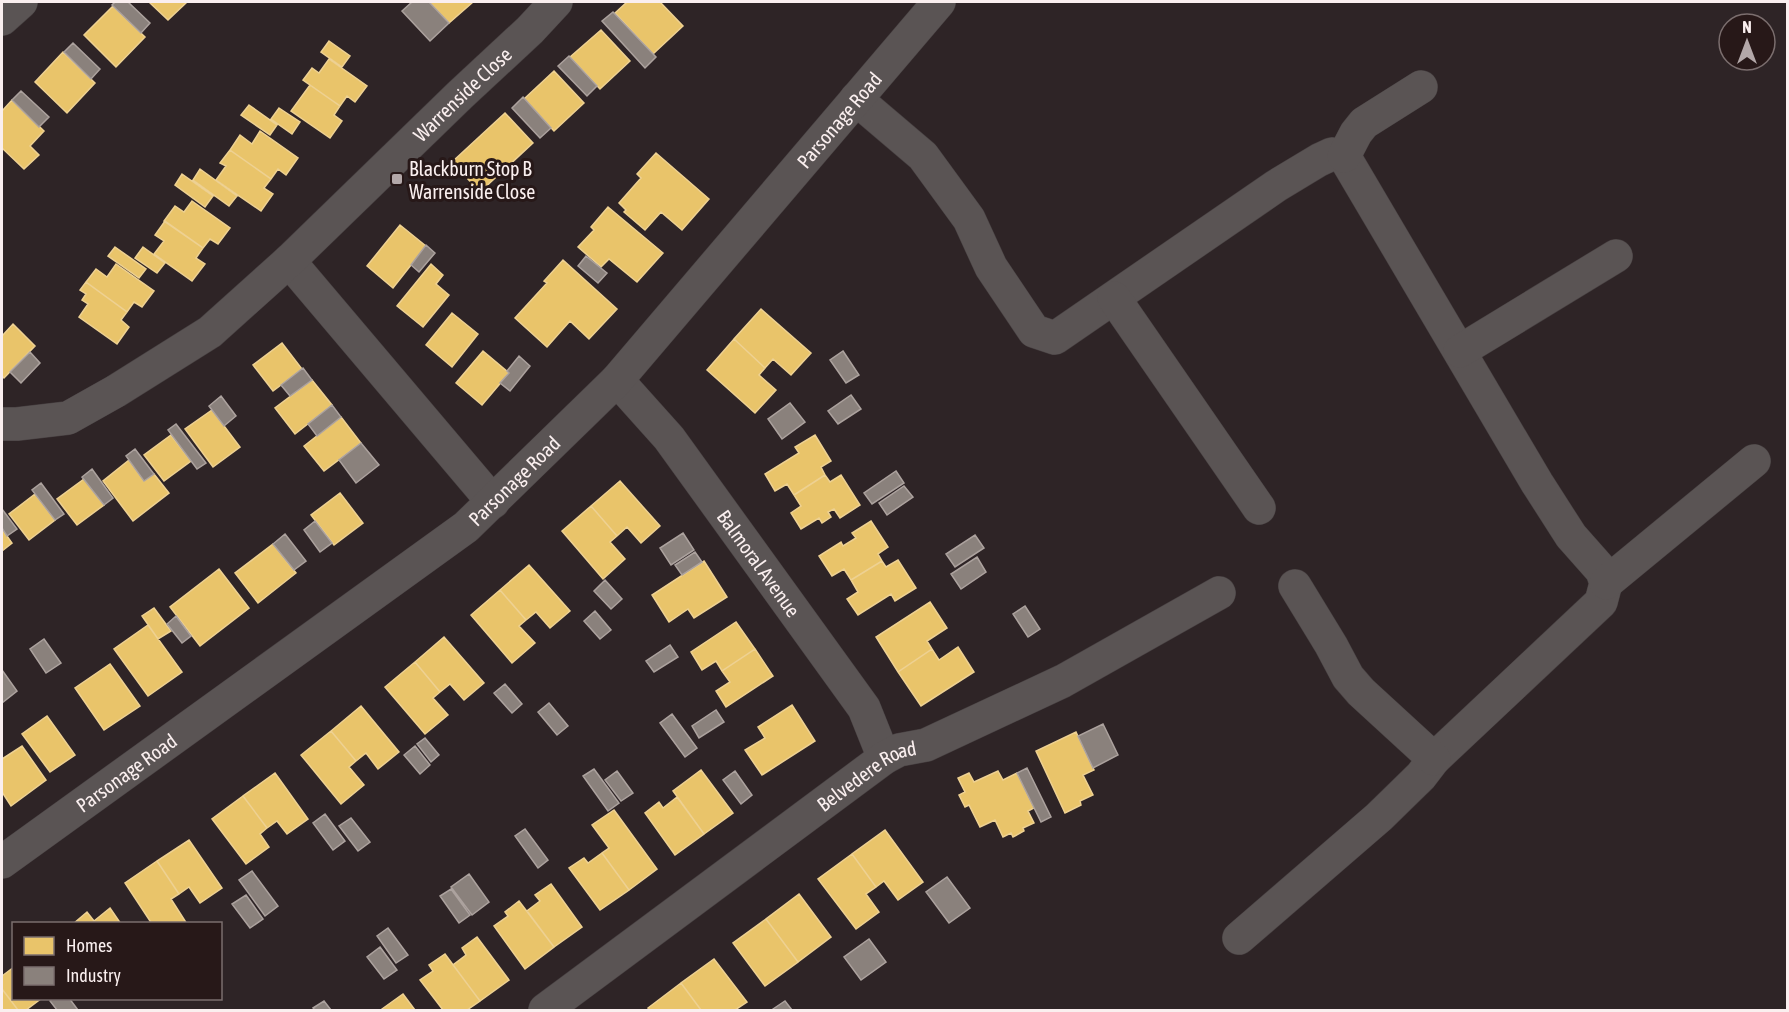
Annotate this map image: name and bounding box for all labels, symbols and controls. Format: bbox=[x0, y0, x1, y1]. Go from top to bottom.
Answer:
north arrow bbox=[1717, 12, 1777, 72]
text: N bbox=[1742, 18, 1752, 36]
street label: Warrenside Close bbox=[408, 42, 516, 146]
street label: Parsonage Road bbox=[792, 67, 886, 172]
place label: Blackburn Stop B Warrenside Close bbox=[409, 157, 535, 203]
marker: Blackburn Stop B Warrenside Close bbox=[390, 172, 404, 186]
street label: Parsonage Road bbox=[463, 431, 564, 530]
street label: Balmoral Avenue bbox=[713, 505, 805, 621]
street label: Parsonage Road bbox=[71, 728, 181, 816]
street label: Belvedere Road bbox=[812, 736, 918, 816]
legend bbox=[12, 922, 222, 1000]
text: Homes bbox=[66, 935, 112, 956]
text: Industry bbox=[66, 965, 121, 986]

